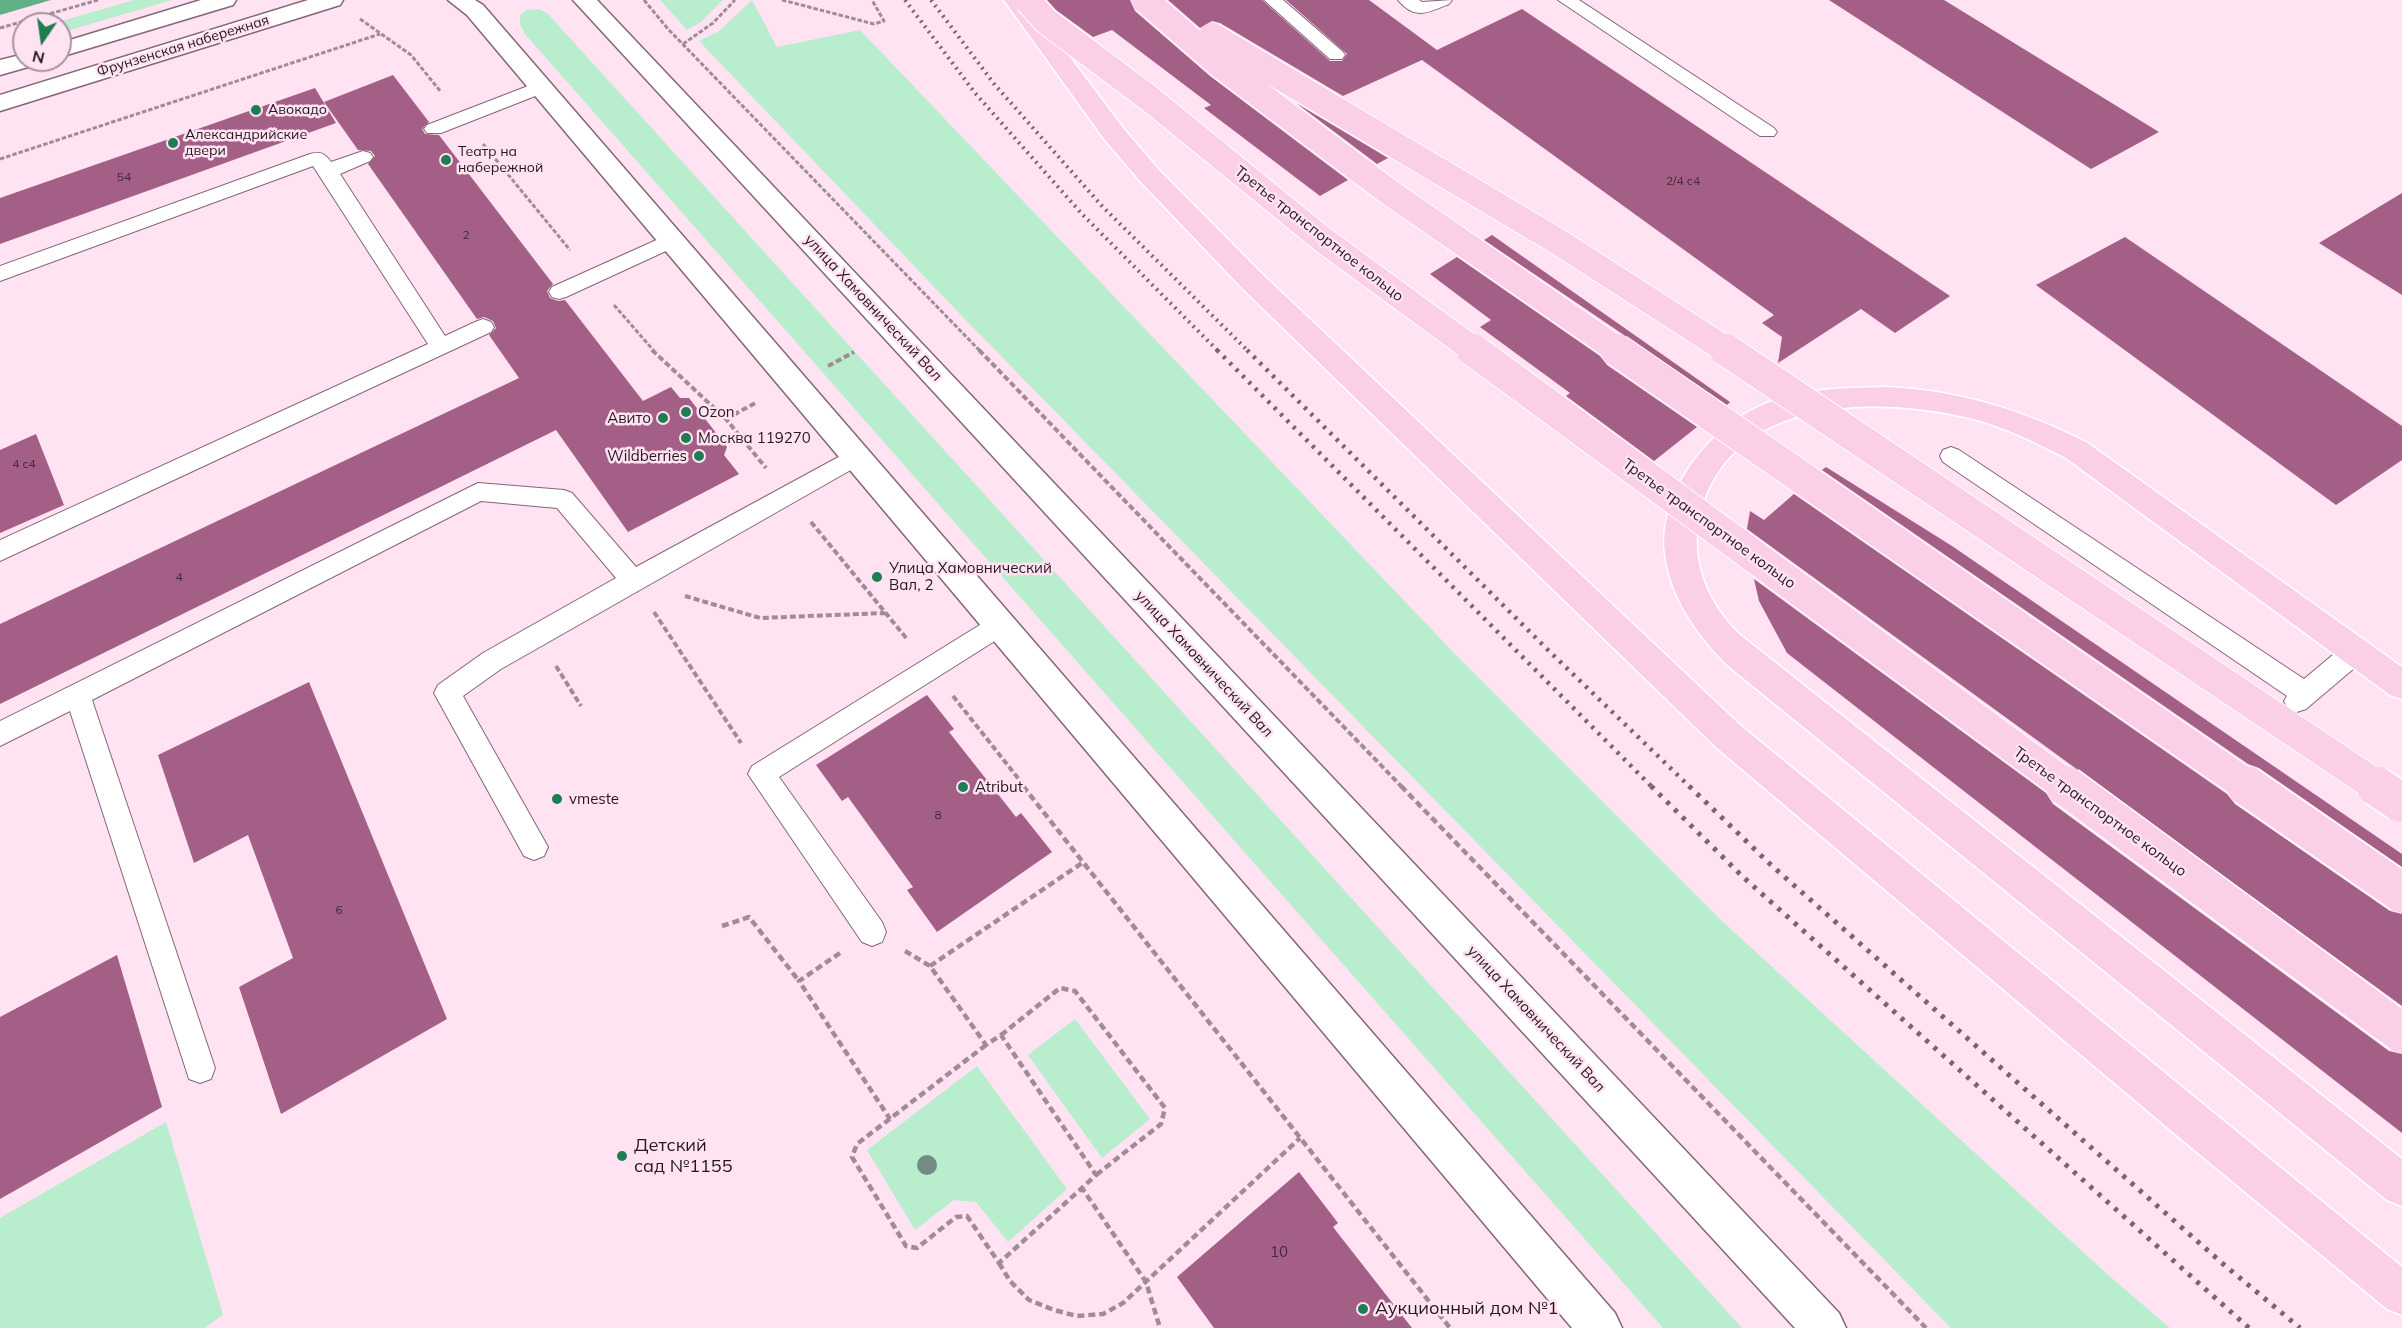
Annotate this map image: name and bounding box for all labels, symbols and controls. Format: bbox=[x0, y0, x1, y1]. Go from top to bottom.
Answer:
north arrow bbox=[12, 12, 72, 72]
street label: Фрунзенская набережная bbox=[95, 12, 271, 80]
text: N bbox=[30, 46, 47, 69]
place label: Авокадо bbox=[268, 102, 327, 118]
marker: Авокадо bbox=[249, 103, 263, 117]
place label: Александрийские двери bbox=[185, 127, 307, 160]
marker: Александрийские двери bbox=[166, 136, 180, 150]
place label: Театр на набережной bbox=[458, 144, 543, 176]
marker: Театр на набережной bbox=[439, 153, 453, 167]
street label: Третье транспортное кольцо bbox=[1231, 162, 1407, 306]
house number: 54 bbox=[117, 170, 131, 184]
house number: 2/4 с4 bbox=[1666, 174, 1700, 188]
house number: 2 bbox=[462, 228, 470, 242]
street label: улица Хамовнический Вал bbox=[800, 231, 946, 385]
place label: Ozon bbox=[698, 403, 735, 421]
marker: Ozon bbox=[679, 405, 693, 419]
place label: Авито bbox=[607, 409, 651, 427]
marker: Авито bbox=[656, 411, 670, 425]
place label: Москва 119270 bbox=[698, 429, 811, 447]
marker: Москва 119270 bbox=[679, 431, 693, 445]
place label: Wildberries bbox=[607, 447, 687, 465]
marker: Wildberries bbox=[692, 449, 706, 463]
street label: Третье транспортное кольцо bbox=[1619, 455, 1799, 593]
house number: 4 с4 bbox=[12, 457, 36, 471]
place label: Улица Хамовнический Вал, 2 bbox=[889, 559, 1052, 594]
house number: 4 bbox=[175, 570, 183, 584]
marker: Улица Хамовнический Вал, 2 bbox=[870, 570, 884, 584]
street label: улица Хамовнический Вал bbox=[1131, 587, 1277, 741]
street label: Третье транспортное кольцо bbox=[2010, 743, 2190, 881]
place label: Atribut bbox=[975, 778, 1023, 796]
marker: Atribut bbox=[956, 780, 970, 794]
place label: vmeste bbox=[569, 790, 619, 808]
marker: vmeste bbox=[550, 792, 564, 806]
house number: 8 bbox=[934, 808, 942, 822]
house number: 6 bbox=[335, 903, 343, 917]
street label: улица Хамовнический Вал bbox=[1463, 942, 1609, 1096]
place label: Детский сад №1155 bbox=[634, 1135, 732, 1178]
marker: Детский сад №1155 bbox=[615, 1149, 629, 1163]
house number: 10 bbox=[1270, 1243, 1288, 1261]
place label: Аукционный дом №1 bbox=[1375, 1298, 1558, 1320]
marker: Аукционный дом №1 bbox=[1356, 1302, 1370, 1316]

